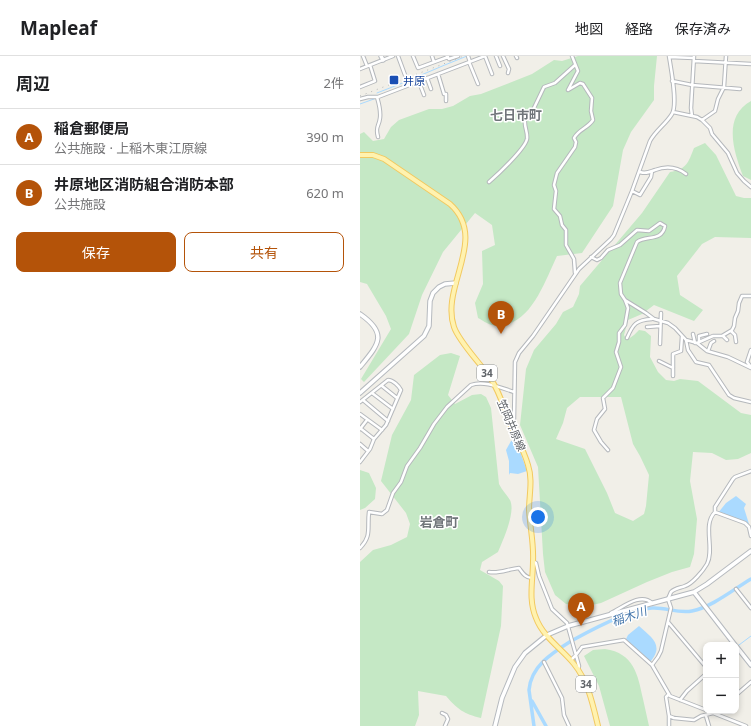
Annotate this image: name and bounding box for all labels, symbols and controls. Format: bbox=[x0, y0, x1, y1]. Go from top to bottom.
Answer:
text: Mapleaf bbox=[20, 15, 97, 41]
text: 地図 bbox=[575, 19, 603, 38]
text: 経路 bbox=[625, 19, 653, 38]
text: 保存済み bbox=[675, 19, 731, 38]
text: 周辺 bbox=[16, 72, 50, 95]
place label: 井原 bbox=[403, 73, 425, 88]
text: 2件 bbox=[324, 74, 344, 92]
marker: 井原 bbox=[388, 74, 400, 86]
district label: 七日市町 bbox=[490, 106, 542, 124]
text: 稲倉郵便局 bbox=[54, 118, 129, 138]
text: A bbox=[25, 128, 34, 146]
text: 390 m bbox=[306, 128, 344, 146]
text: 公共施設 · 上稲木東江原線 bbox=[54, 139, 207, 157]
text: 井原地区消防組合消防本部 bbox=[54, 174, 234, 194]
text: B bbox=[25, 184, 33, 202]
text: 620 m bbox=[306, 184, 344, 202]
text: 公共施設 bbox=[54, 195, 106, 213]
button: 保存 bbox=[16, 232, 176, 272]
button: 共有 bbox=[184, 232, 344, 272]
pin: B bbox=[488, 301, 514, 334]
road number: 34 bbox=[477, 365, 497, 381]
street label: 笠岡井原線 bbox=[494, 397, 530, 453]
your location bbox=[528, 507, 548, 527]
district label: 岩倉町 bbox=[419, 513, 459, 531]
pin: A bbox=[568, 593, 594, 626]
water label: 稲木川 bbox=[609, 601, 651, 630]
map controls bbox=[703, 642, 739, 714]
button: + bbox=[703, 642, 739, 678]
road number: 34 bbox=[576, 676, 596, 692]
button: − bbox=[703, 678, 739, 714]

